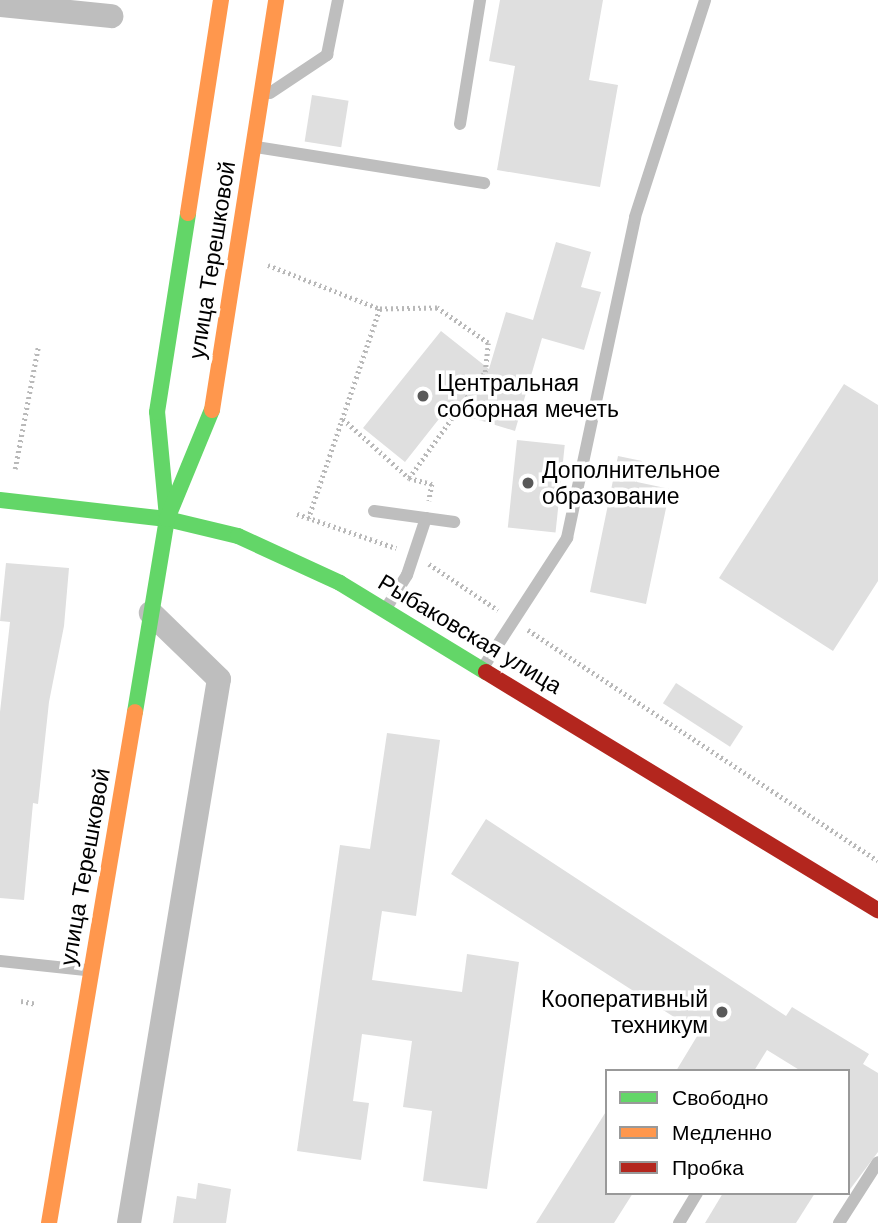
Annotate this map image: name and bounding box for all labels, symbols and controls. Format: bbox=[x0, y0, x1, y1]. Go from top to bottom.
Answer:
street label: улица Терешковой bbox=[183, 159, 241, 361]
place label: Центральная соборная мечеть bbox=[437, 369, 619, 423]
marker: Центральная соборная мечеть bbox=[415, 388, 431, 404]
place label: Дополнительное образование bbox=[542, 456, 720, 510]
marker: Дополнительное образование bbox=[520, 475, 536, 491]
street label: Рыбаковская улица bbox=[373, 568, 567, 700]
street label: улица Терешковой bbox=[54, 766, 116, 968]
place label: Кооперативный техникум bbox=[541, 985, 708, 1039]
marker: Кооперативный техникум bbox=[714, 1004, 730, 1020]
legend bbox=[605, 1069, 850, 1195]
text: Свободно bbox=[672, 1086, 769, 1109]
text: Медленно bbox=[672, 1121, 772, 1144]
text: Пробка bbox=[672, 1156, 744, 1179]

